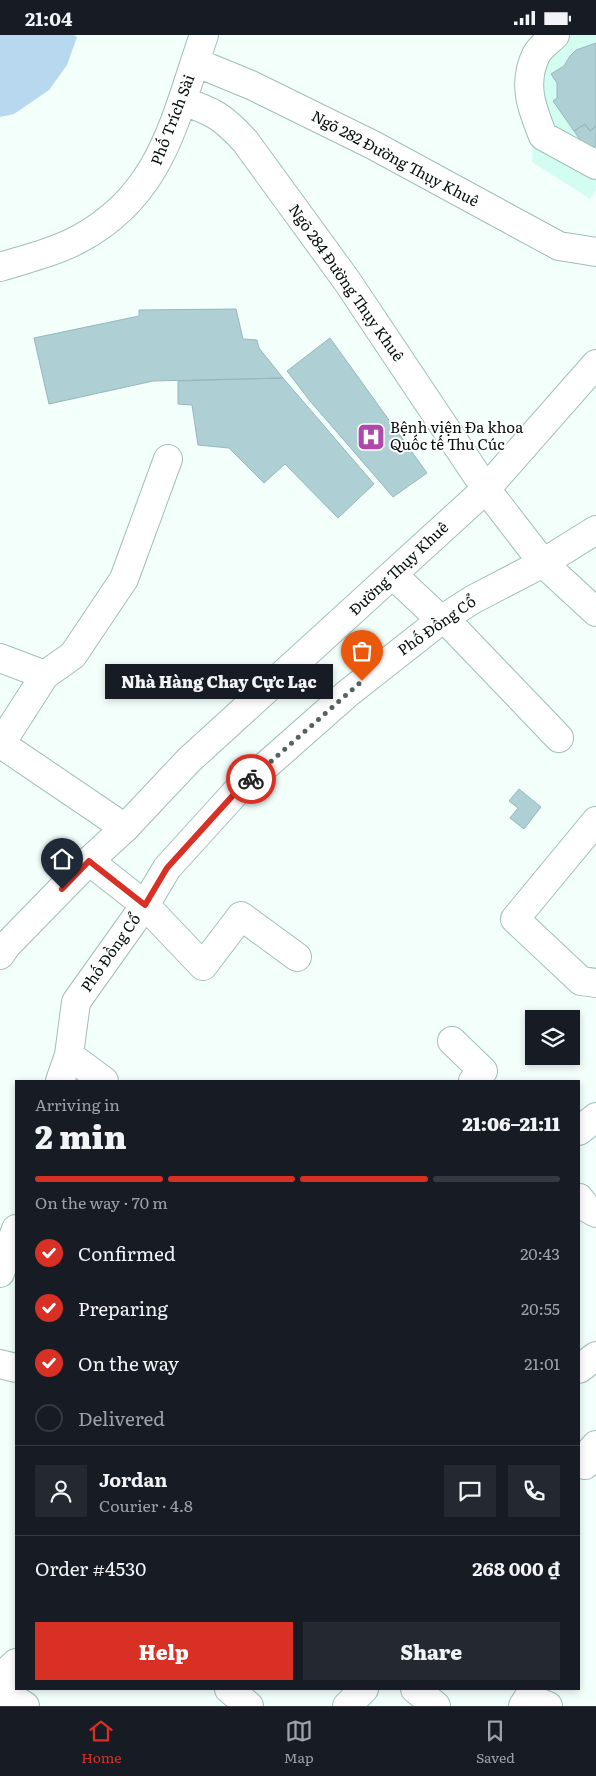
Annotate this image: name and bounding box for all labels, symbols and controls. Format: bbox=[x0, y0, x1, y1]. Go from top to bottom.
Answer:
text: 21:04 bbox=[25, 4, 72, 32]
street label: Phố Trích Sài bbox=[144, 71, 199, 168]
street label: Ngõ 282 Đường Thụy Khuê bbox=[308, 104, 484, 212]
street label: Ngõ 284 Đường Thụy Khuê bbox=[284, 199, 411, 366]
place label: Bệnh viện Đa khoa Quốc tế Thu Cúc bbox=[390, 415, 524, 455]
hospital icon: Bệnh viện Đa khoa Quốc tế Thu Cúc bbox=[356, 422, 386, 452]
street label: Đường Thụy Khuê bbox=[343, 515, 453, 620]
street label: Phố Đồng Cổ bbox=[392, 589, 480, 660]
pin bbox=[341, 630, 383, 681]
icon: bag bbox=[348, 637, 376, 665]
callout: Nhà Hàng Chay Cực Lạc bbox=[105, 663, 332, 699]
text: Nhà Hàng Chay Cực Lạc bbox=[121, 669, 317, 693]
courier bbox=[226, 754, 276, 804]
icon: bike bbox=[237, 765, 265, 793]
pin bbox=[41, 838, 83, 889]
icon: home bbox=[48, 845, 76, 873]
street label: Phố Đồng Cổ bbox=[74, 908, 146, 996]
map controls bbox=[525, 1010, 580, 1065]
button: layers bbox=[525, 1010, 580, 1065]
text: Arriving in bbox=[35, 1092, 120, 1116]
text: 21:06–21:11 bbox=[462, 1109, 560, 1137]
text: 2 min bbox=[35, 1111, 127, 1159]
text: On the way · 70 m bbox=[35, 1190, 168, 1214]
icon: check bbox=[35, 1239, 63, 1267]
text: Confirmed bbox=[78, 1239, 176, 1267]
text: 20:43 bbox=[520, 1241, 560, 1265]
icon: check bbox=[35, 1294, 63, 1322]
text: Preparing bbox=[78, 1294, 168, 1322]
text: 20:55 bbox=[521, 1296, 560, 1320]
icon: check bbox=[35, 1349, 63, 1377]
text: On the way bbox=[78, 1349, 179, 1377]
text: 21:01 bbox=[524, 1351, 560, 1375]
text: Delivered bbox=[78, 1404, 165, 1432]
button: person bbox=[35, 1465, 87, 1517]
text: Jordan bbox=[99, 1465, 168, 1493]
button: chat bbox=[444, 1465, 496, 1517]
button: phone bbox=[508, 1465, 560, 1517]
text: Courier · 4.8 bbox=[99, 1493, 193, 1517]
text: Order #4530 bbox=[35, 1554, 146, 1582]
text: 268 000 ₫ bbox=[472, 1554, 560, 1582]
button: Help bbox=[35, 1622, 293, 1680]
button: Share bbox=[303, 1622, 560, 1680]
tab: Home bbox=[81, 1717, 122, 1767]
tab: Map bbox=[284, 1717, 314, 1767]
tab: Saved bbox=[476, 1717, 515, 1767]

